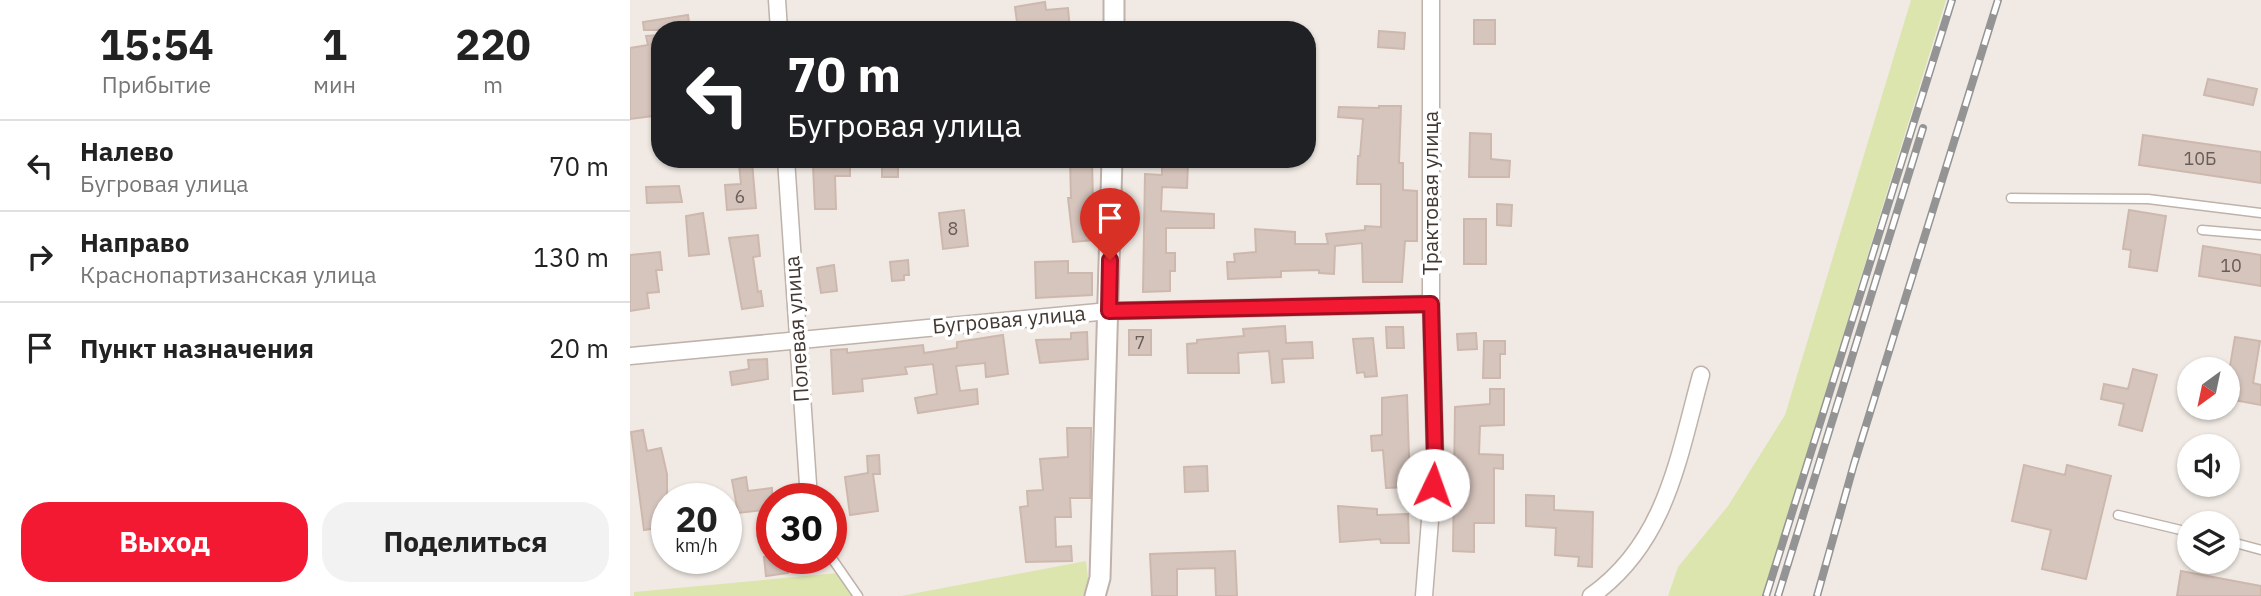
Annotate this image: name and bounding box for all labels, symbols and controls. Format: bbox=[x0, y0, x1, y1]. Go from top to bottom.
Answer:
text: 15:54 bbox=[99, 17, 214, 72]
text: 1 bbox=[322, 17, 347, 72]
text: 220 bbox=[455, 17, 531, 72]
text: 70 m bbox=[787, 42, 901, 105]
icon: left bbox=[672, 49, 763, 140]
text: Прибытие bbox=[102, 69, 211, 99]
text: мин bbox=[313, 69, 356, 99]
text: m bbox=[483, 69, 503, 99]
text: Бугровая улица bbox=[787, 104, 1022, 146]
street label: Трактовая улица bbox=[1416, 111, 1444, 275]
text: Налево bbox=[80, 134, 174, 168]
icon: left bbox=[21, 147, 59, 185]
house number: 10Б bbox=[2183, 147, 2217, 170]
text: 70 m bbox=[549, 149, 609, 183]
text: Бугровая улица bbox=[80, 168, 249, 198]
house number: 6 bbox=[735, 185, 745, 208]
pin bbox=[1080, 188, 1140, 260]
icon: arrive bbox=[1091, 199, 1129, 237]
house number: 8 bbox=[948, 217, 958, 240]
text: Направо bbox=[80, 225, 189, 259]
icon: right bbox=[21, 238, 59, 276]
text: 130 m bbox=[533, 240, 609, 274]
house number: 10 bbox=[2220, 254, 2242, 277]
street label: Полевая улица bbox=[777, 255, 815, 403]
text: Краснопартизанская улица bbox=[80, 259, 377, 289]
street label: Бугровая улица bbox=[931, 298, 1087, 340]
icon: arrive bbox=[21, 329, 59, 367]
text: Пункт назначения bbox=[80, 331, 314, 365]
text: 20 m bbox=[549, 331, 609, 365]
house number: 7 bbox=[1135, 331, 1145, 354]
north arrow bbox=[2177, 357, 2240, 420]
map controls bbox=[2177, 357, 2240, 574]
button: sound bbox=[2177, 434, 2240, 497]
position arrow bbox=[1396, 448, 1470, 522]
speed limit sign: 30 bbox=[756, 483, 847, 574]
text: 20 bbox=[675, 496, 718, 542]
button: Выход bbox=[21, 502, 308, 582]
button: Поделиться bbox=[322, 502, 609, 582]
button: layers bbox=[2177, 511, 2240, 574]
text: km/h bbox=[675, 534, 718, 557]

